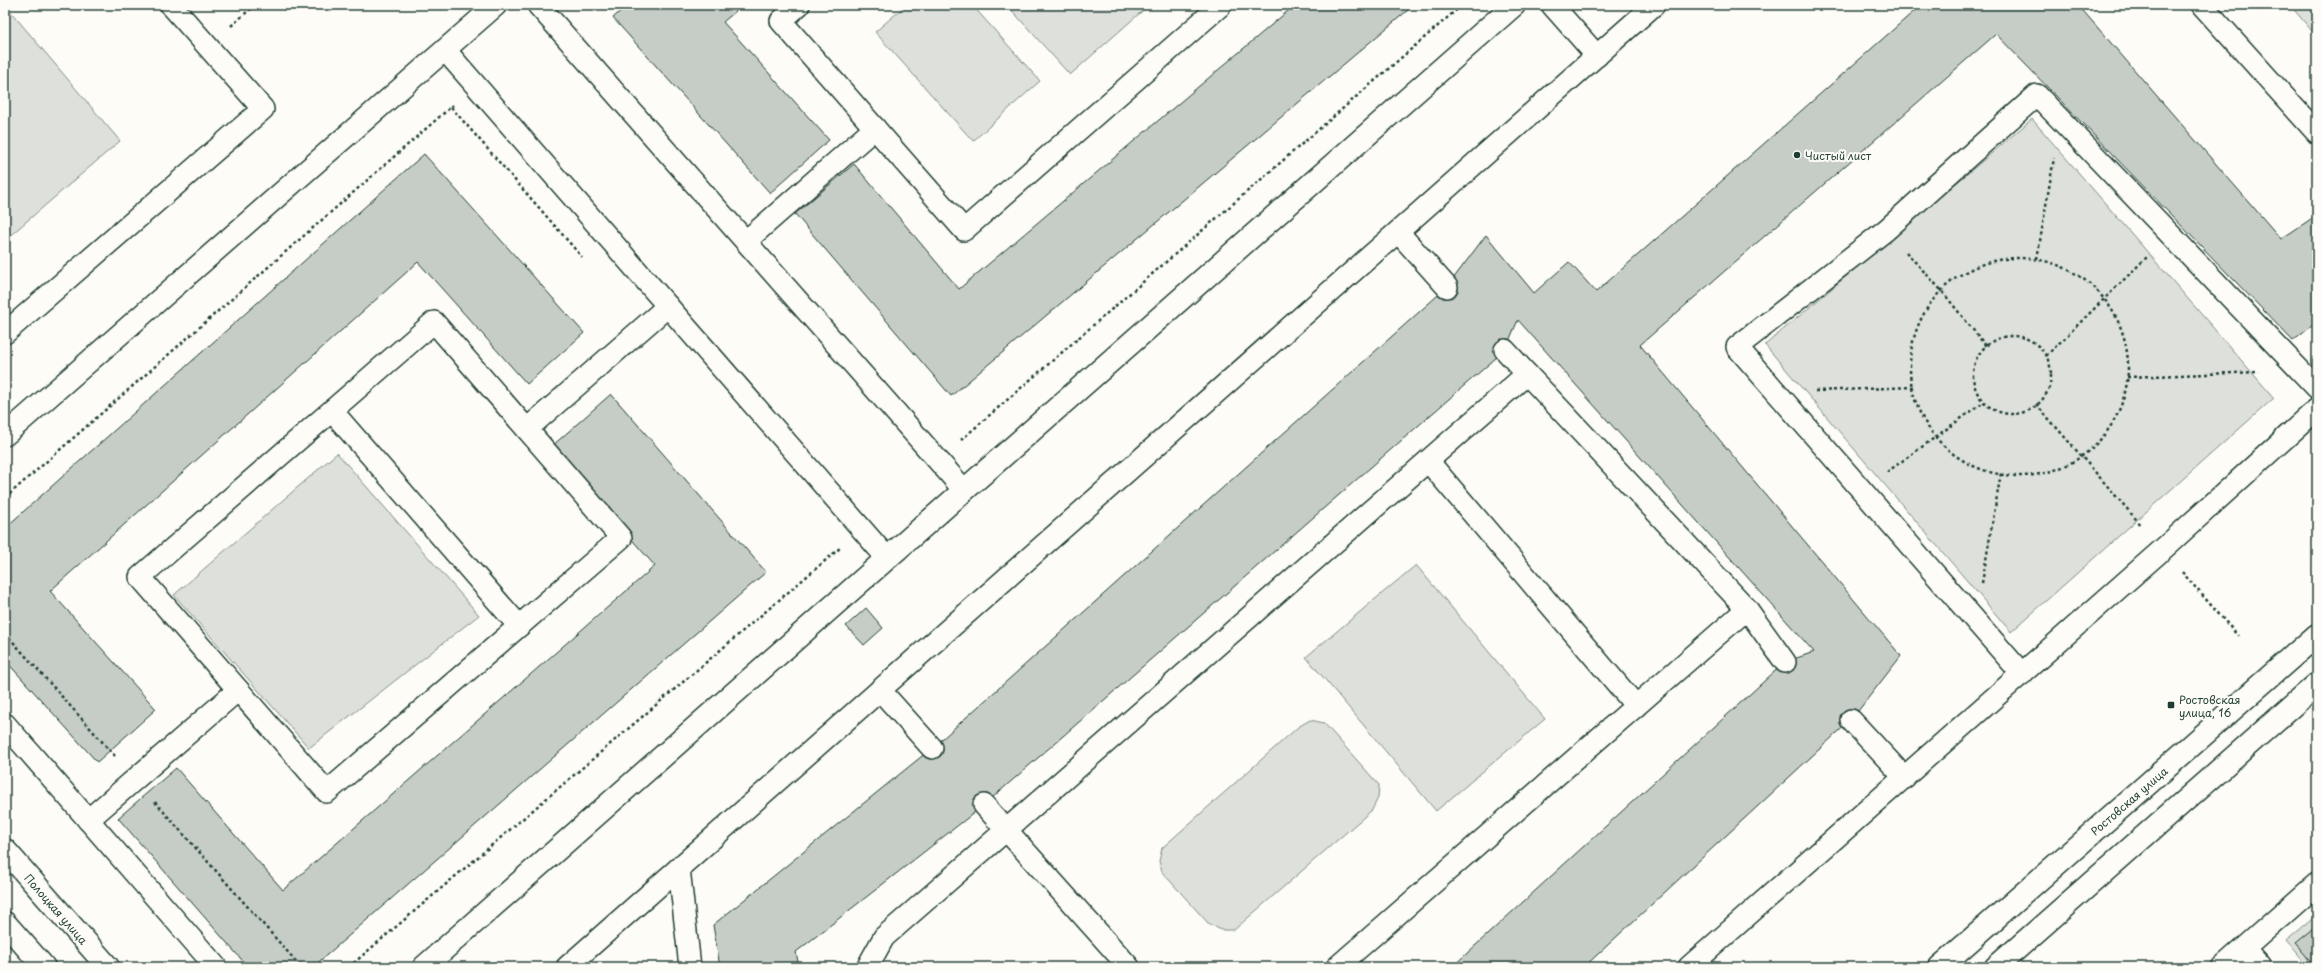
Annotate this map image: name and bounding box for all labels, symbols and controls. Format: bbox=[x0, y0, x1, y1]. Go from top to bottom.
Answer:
place label: Чистый лист bbox=[1805, 147, 1872, 164]
marker: Чистый лист bbox=[1792, 150, 1802, 160]
place label: Ростовская улица, 16 bbox=[2179, 691, 2240, 721]
marker: Ростовская улица, 16 bbox=[2166, 700, 2176, 710]
street label: Ростовская улица bbox=[2087, 763, 2171, 839]
street label: Полоцкая улица bbox=[20, 870, 92, 948]

